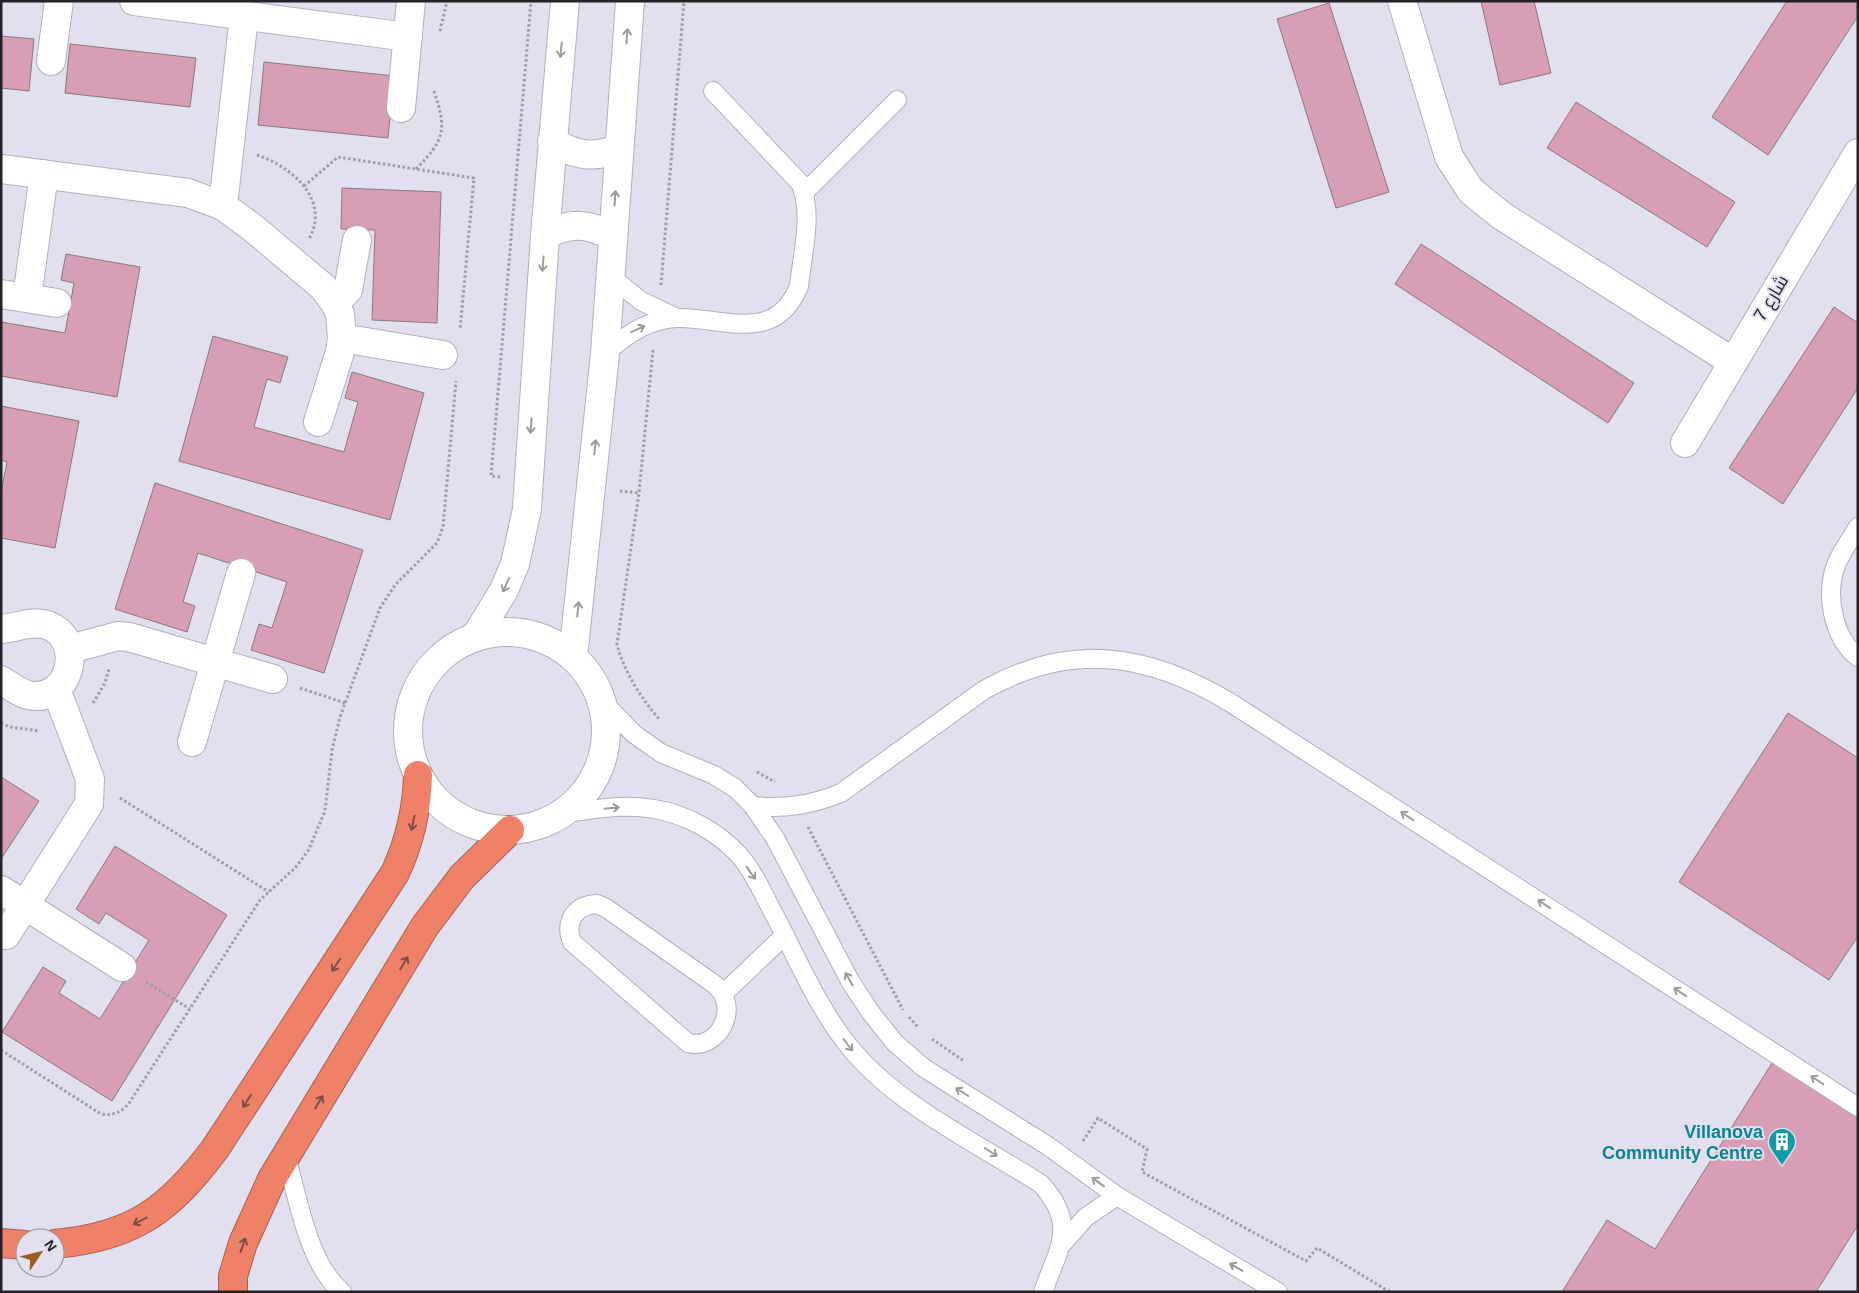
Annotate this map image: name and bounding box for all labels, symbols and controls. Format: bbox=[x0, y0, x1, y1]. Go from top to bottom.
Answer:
one-way arrow bbox=[623, 28, 632, 44]
one-way arrow bbox=[556, 41, 566, 57]
one-way arrow bbox=[611, 190, 620, 206]
one-way arrow bbox=[538, 256, 548, 272]
street label: شارع 7 bbox=[1750, 271, 1794, 326]
one-way arrow bbox=[630, 324, 645, 333]
one-way arrow bbox=[527, 418, 536, 434]
one-way arrow bbox=[590, 439, 600, 455]
one-way arrow bbox=[500, 577, 510, 592]
one-way arrow bbox=[573, 601, 583, 617]
one-way arrow bbox=[604, 803, 620, 813]
one-way arrow bbox=[1400, 811, 1414, 822]
one-way arrow bbox=[408, 815, 417, 831]
one-way arrow bbox=[746, 866, 756, 880]
one-way arrow bbox=[1537, 899, 1551, 909]
one-way arrow bbox=[399, 956, 409, 970]
one-way arrow bbox=[330, 957, 340, 971]
one-way arrow bbox=[844, 972, 854, 987]
one-way arrow bbox=[1674, 987, 1688, 997]
one-way arrow bbox=[843, 1038, 853, 1052]
one-way arrow bbox=[1810, 1075, 1824, 1085]
one-way arrow bbox=[956, 1087, 970, 1097]
one-way arrow bbox=[242, 1093, 252, 1107]
one-way arrow bbox=[315, 1095, 325, 1109]
place label: Villanova Community Centre bbox=[1602, 1122, 1764, 1163]
building icon: Villanova Community Centre bbox=[1767, 1127, 1797, 1166]
one-way arrow bbox=[984, 1148, 998, 1158]
one-way arrow bbox=[1091, 1177, 1105, 1187]
one-way arrow bbox=[133, 1216, 148, 1226]
north arrow bbox=[15, 1228, 65, 1278]
text: N bbox=[41, 1237, 60, 1254]
one-way arrow bbox=[238, 1237, 248, 1253]
one-way arrow bbox=[1230, 1261, 1244, 1271]

